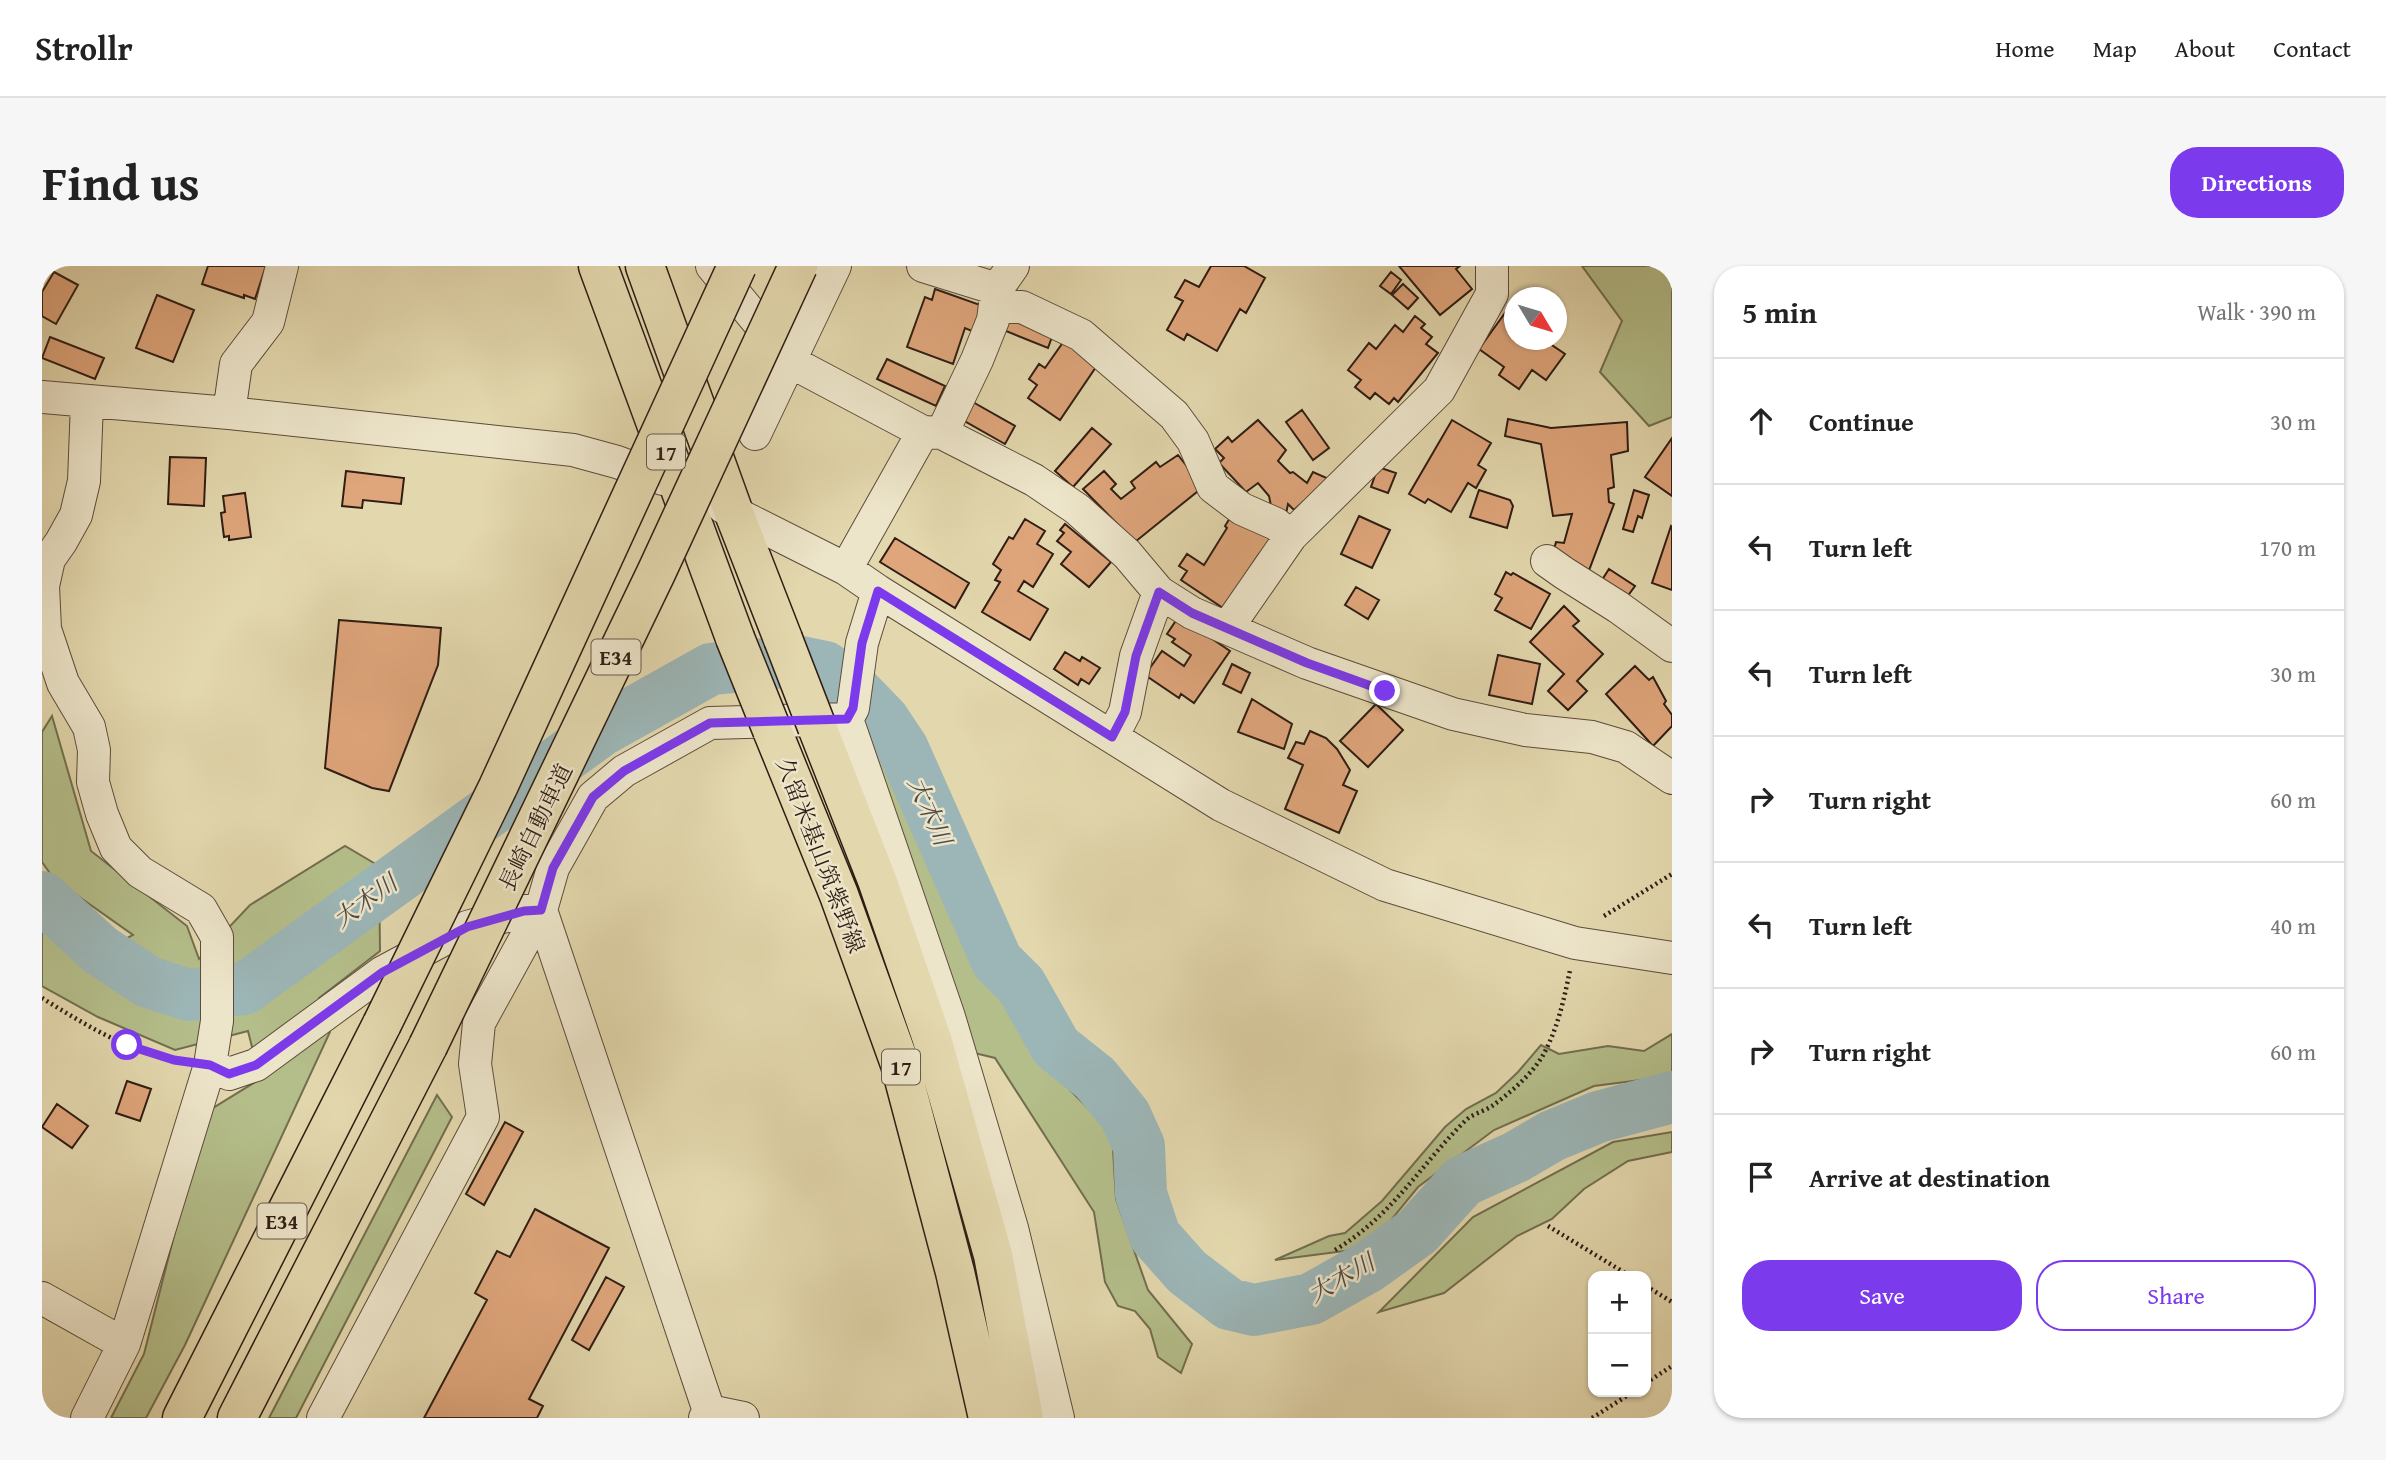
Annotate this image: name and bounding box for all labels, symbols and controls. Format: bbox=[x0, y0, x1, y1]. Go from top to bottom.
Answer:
text: Strollr bbox=[35, 24, 133, 72]
text: Home bbox=[1996, 31, 2055, 66]
text: Map bbox=[2093, 31, 2137, 66]
text: About bbox=[2175, 31, 2235, 66]
text: Contact bbox=[2273, 31, 2351, 66]
text: Find us bbox=[42, 146, 200, 218]
button: Directions bbox=[2170, 147, 2344, 218]
north arrow bbox=[1504, 287, 1567, 350]
text: 5 min bbox=[1742, 290, 1817, 334]
text: Walk · 390 m bbox=[2197, 295, 2316, 328]
icon: ahead bbox=[1742, 402, 1780, 440]
text: Continue bbox=[1809, 402, 1914, 441]
text: 30 m bbox=[2270, 405, 2316, 438]
road number: 17 bbox=[647, 434, 685, 470]
icon: left bbox=[1742, 528, 1780, 566]
text: Turn left bbox=[1809, 528, 1912, 567]
text: 170 m bbox=[2259, 531, 2316, 564]
road number: E34 bbox=[592, 640, 640, 674]
icon: left bbox=[1742, 654, 1780, 692]
text: Turn left bbox=[1809, 654, 1912, 693]
text: 30 m bbox=[2270, 657, 2316, 690]
route end bbox=[1369, 675, 1400, 706]
street label: 久留米基山筑紫野線 bbox=[769, 752, 873, 958]
street label: 長崎自動車道 bbox=[490, 758, 580, 896]
water label: 大木川 bbox=[899, 771, 962, 854]
icon: right bbox=[1742, 780, 1780, 818]
text: Turn right bbox=[1809, 780, 1931, 819]
text: 60 m bbox=[2270, 783, 2316, 816]
water label: 大木川 bbox=[326, 864, 407, 936]
icon: left bbox=[1742, 906, 1780, 944]
text: Turn left bbox=[1809, 906, 1912, 945]
text: 40 m bbox=[2270, 909, 2316, 942]
route start bbox=[111, 1029, 142, 1060]
icon: right bbox=[1742, 1032, 1780, 1070]
text: Turn right bbox=[1809, 1032, 1931, 1071]
text: 60 m bbox=[2270, 1035, 2316, 1068]
road number: 17 bbox=[882, 1050, 920, 1084]
icon: arrive bbox=[1742, 1158, 1780, 1196]
text: Arrive at destination bbox=[1809, 1158, 2050, 1197]
road number: E34 bbox=[258, 1203, 306, 1238]
water label: 大木川 bbox=[1301, 1243, 1384, 1311]
button: Save bbox=[1742, 1260, 2022, 1331]
button: Share bbox=[2036, 1260, 2316, 1331]
map controls bbox=[1588, 1271, 1651, 1397]
button: + bbox=[1588, 1271, 1651, 1334]
button: − bbox=[1588, 1334, 1651, 1397]

